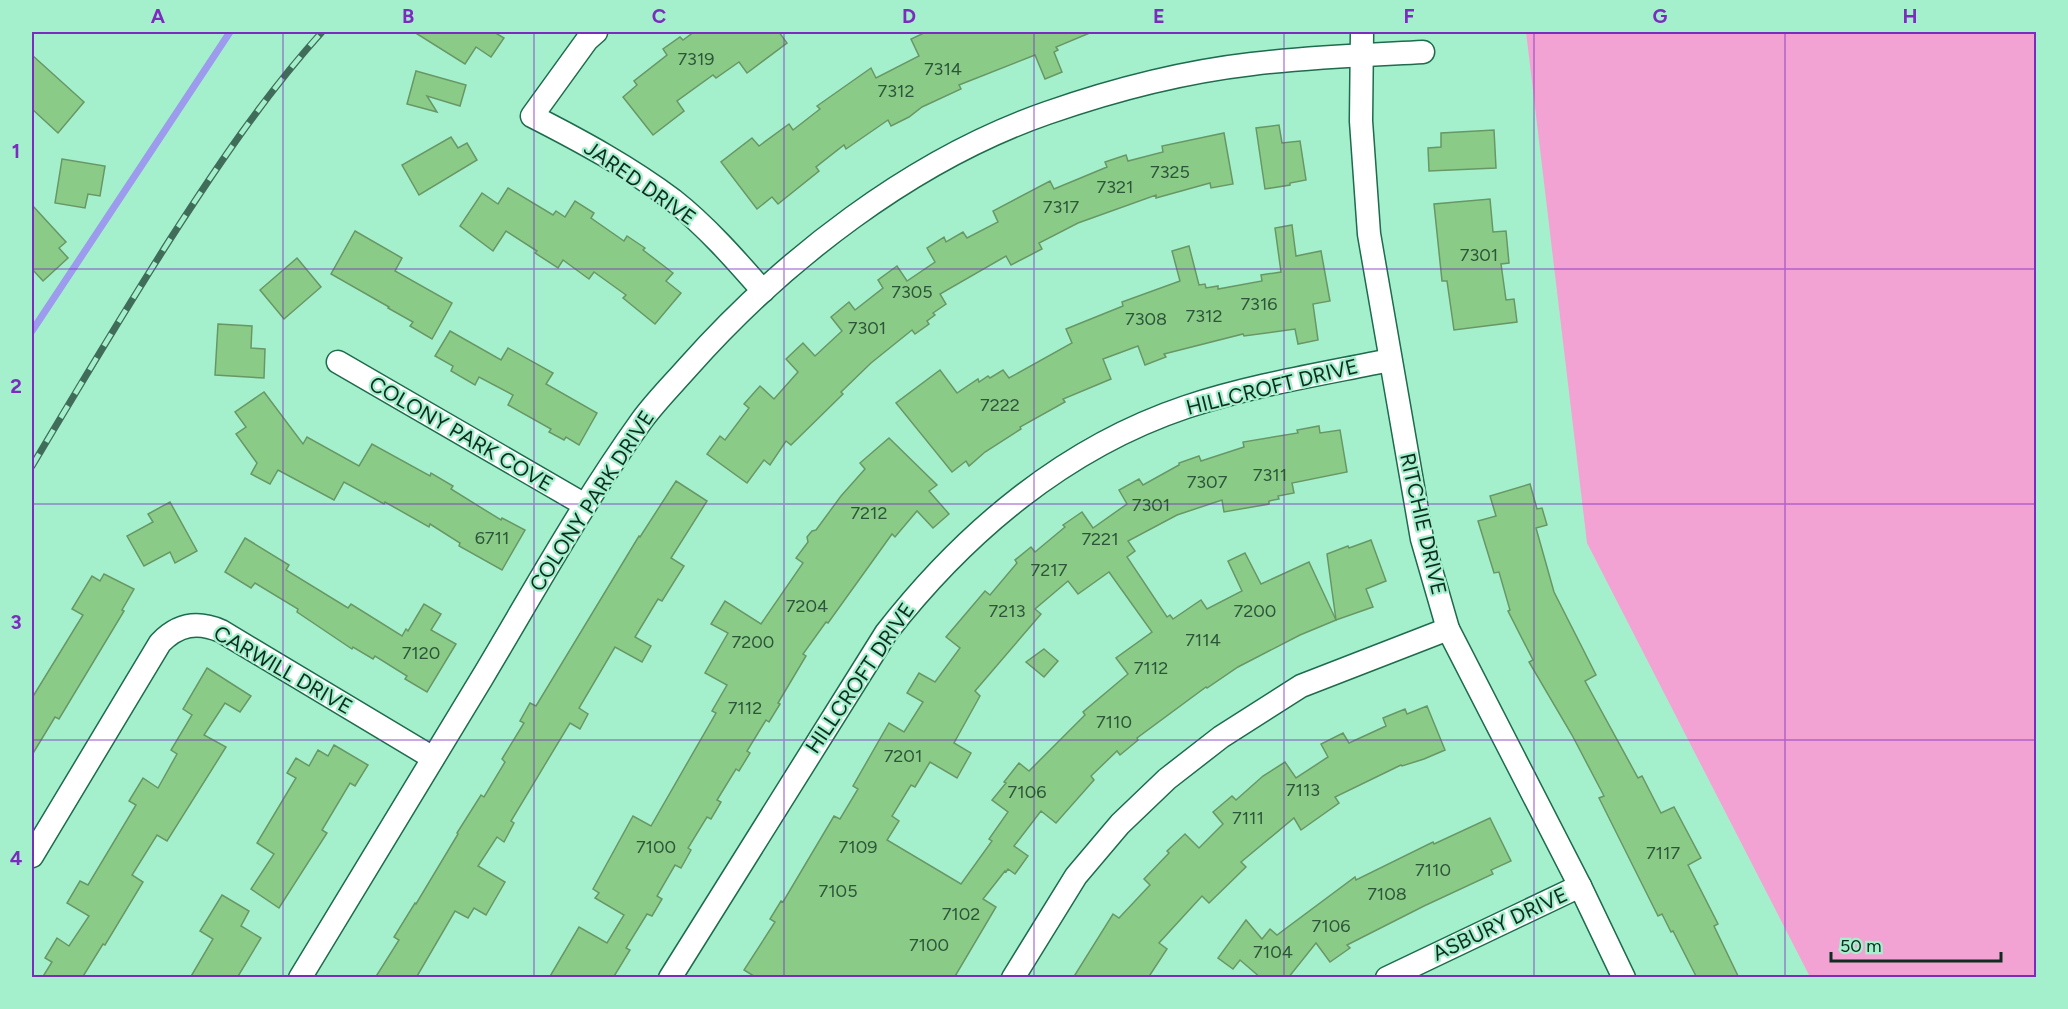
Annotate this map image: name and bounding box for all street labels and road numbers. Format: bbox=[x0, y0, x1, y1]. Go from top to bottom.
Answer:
street label: JARED DRIVE bbox=[580, 135, 701, 230]
street label: HILLCROFT DRIVE bbox=[1183, 353, 1360, 420]
street label: COLONY PARK COVE bbox=[365, 371, 558, 496]
street label: COLONY PARK DRIVE bbox=[524, 406, 659, 596]
street label: RITCHIE DRIVE bbox=[1395, 450, 1452, 597]
street label: HILLCROFT DRIVE bbox=[800, 598, 919, 758]
street label: CARWILL DRIVE bbox=[210, 620, 357, 719]
street label: ASBURY DRIVE bbox=[1428, 881, 1571, 966]

